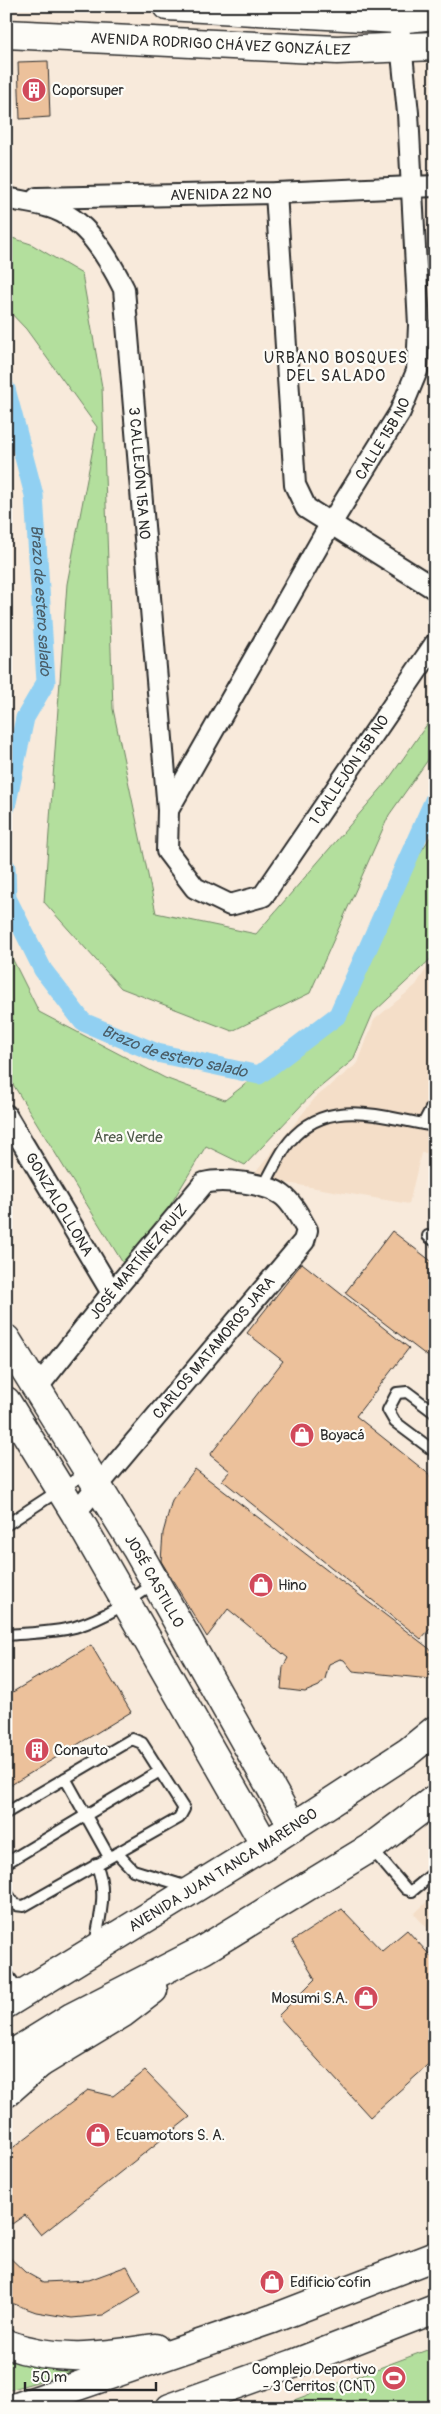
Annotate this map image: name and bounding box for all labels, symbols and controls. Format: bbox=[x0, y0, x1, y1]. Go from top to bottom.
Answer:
street label: AVENIDA RODRIGO CHÁVEZ GONZÁLEZ bbox=[90, 29, 351, 60]
building icon: Coporsuper bbox=[21, 77, 47, 103]
place label: Coporsuper bbox=[52, 81, 124, 100]
street label: AVENIDA 22 NO bbox=[170, 184, 272, 205]
district label: URBANO BOSQUES DEL SALADO bbox=[264, 348, 408, 386]
street label: CALLE 15B NO bbox=[351, 395, 414, 483]
street label: 3 CALLEJÓN 15A NO bbox=[125, 406, 155, 540]
water label: Brazo de estero salado bbox=[26, 524, 56, 677]
street label: 1 CALLEJÓN 15B NO bbox=[305, 711, 393, 829]
water label: Brazo de estero salado bbox=[99, 1021, 251, 1082]
park label: Área Verde bbox=[93, 1128, 163, 1147]
street label: GONZALO LLONA bbox=[21, 1149, 97, 1260]
street label: JOSÉ MARTÍNEZ RUIZ bbox=[85, 1200, 192, 1323]
street label: CARLOS MATAMOROS JARA bbox=[149, 1273, 279, 1423]
shop icon: Boyacá bbox=[289, 1422, 315, 1448]
place label: Boyacá bbox=[320, 1426, 365, 1445]
street label: JOSÉ CASTILLO bbox=[120, 1531, 188, 1631]
shop icon: Hino bbox=[248, 1572, 274, 1598]
place label: Hino bbox=[278, 1576, 307, 1595]
building icon: Conauto bbox=[24, 1737, 50, 1763]
place label: Conauto bbox=[54, 1741, 108, 1760]
street label: AVENIDA JUAN TANCA MARENGO bbox=[125, 1804, 321, 1936]
shop icon: Mosumi S.A. bbox=[353, 1985, 379, 2011]
place label: Mosumi S.A. bbox=[271, 1989, 348, 2008]
shop icon: Ecuamotors S. A. bbox=[85, 2122, 111, 2148]
place label: Ecuamotors S. A. bbox=[116, 2126, 225, 2145]
shop icon: Edificio cofin bbox=[259, 2269, 285, 2295]
place label: Edificio cofin bbox=[290, 2273, 371, 2292]
scale bar bbox=[25, 2359, 156, 2391]
place label: Complejo Deportivo - 3 Cerritos (CNT) bbox=[252, 2360, 376, 2396]
sports icon: Complejo Deportivo - 3 Cerritos (CNT) bbox=[381, 2365, 407, 2391]
text: 50 m bbox=[32, 2368, 67, 2387]

